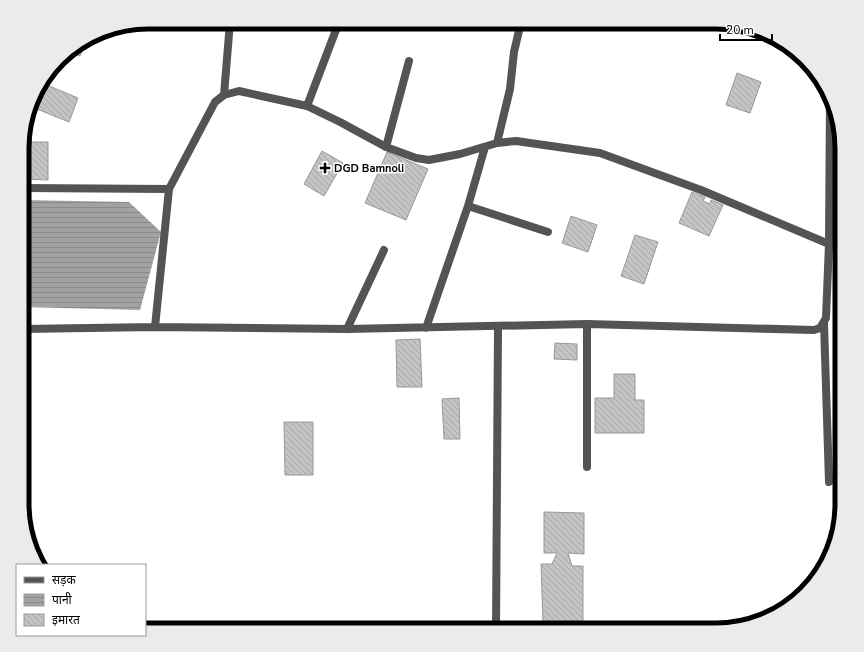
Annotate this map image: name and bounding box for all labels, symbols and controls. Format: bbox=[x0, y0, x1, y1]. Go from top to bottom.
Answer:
scale bar bbox=[720, 16, 772, 42]
text: 20 m bbox=[726, 22, 754, 38]
place label: DGD Bamnoli bbox=[334, 161, 404, 176]
marker: DGD Bamnoli bbox=[319, 162, 331, 174]
legend bbox=[16, 564, 146, 636]
text: सड़क bbox=[52, 572, 77, 588]
text: पानी bbox=[52, 592, 73, 608]
text: इमारत bbox=[52, 612, 81, 628]

